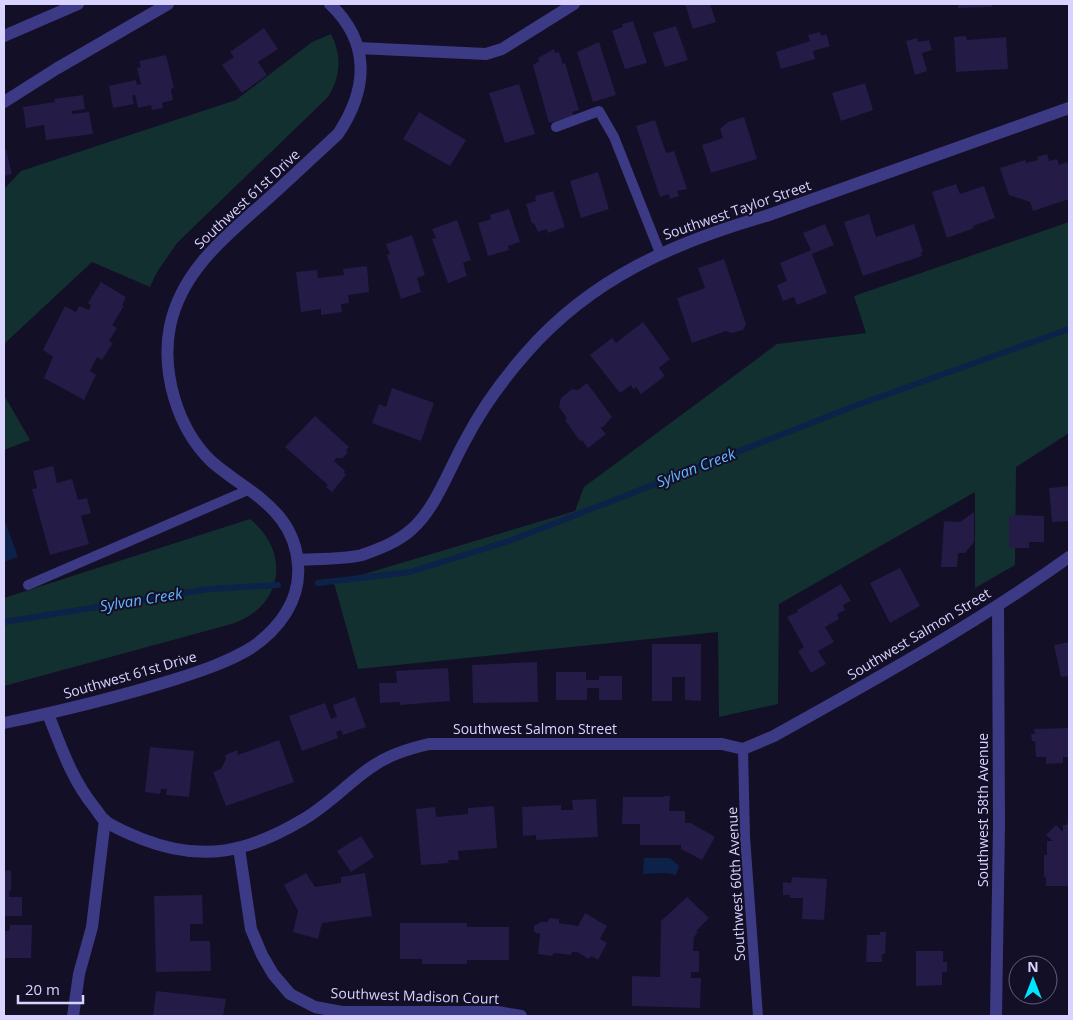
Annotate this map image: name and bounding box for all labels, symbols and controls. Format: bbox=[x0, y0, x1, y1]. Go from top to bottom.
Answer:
street label: Southwest 61st Drive bbox=[190, 145, 304, 253]
street label: Southwest Taylor Street bbox=[660, 175, 813, 244]
water label: Sylvan Creek bbox=[653, 443, 739, 491]
water label: Sylvan Creek bbox=[98, 583, 184, 615]
street label: Southwest Salmon Street bbox=[844, 583, 994, 684]
street label: Southwest 61st Drive bbox=[61, 646, 199, 703]
street label: Southwest Salmon Street bbox=[453, 719, 617, 738]
street label: Southwest 58th Avenue bbox=[973, 733, 992, 887]
street label: Southwest 60th Avenue bbox=[722, 806, 749, 962]
north arrow bbox=[1008, 955, 1058, 1005]
text: N bbox=[1027, 957, 1039, 976]
scale bar bbox=[18, 972, 82, 1004]
text: 20 m bbox=[25, 979, 60, 999]
street label: Southwest Madison Court bbox=[330, 983, 500, 1008]

